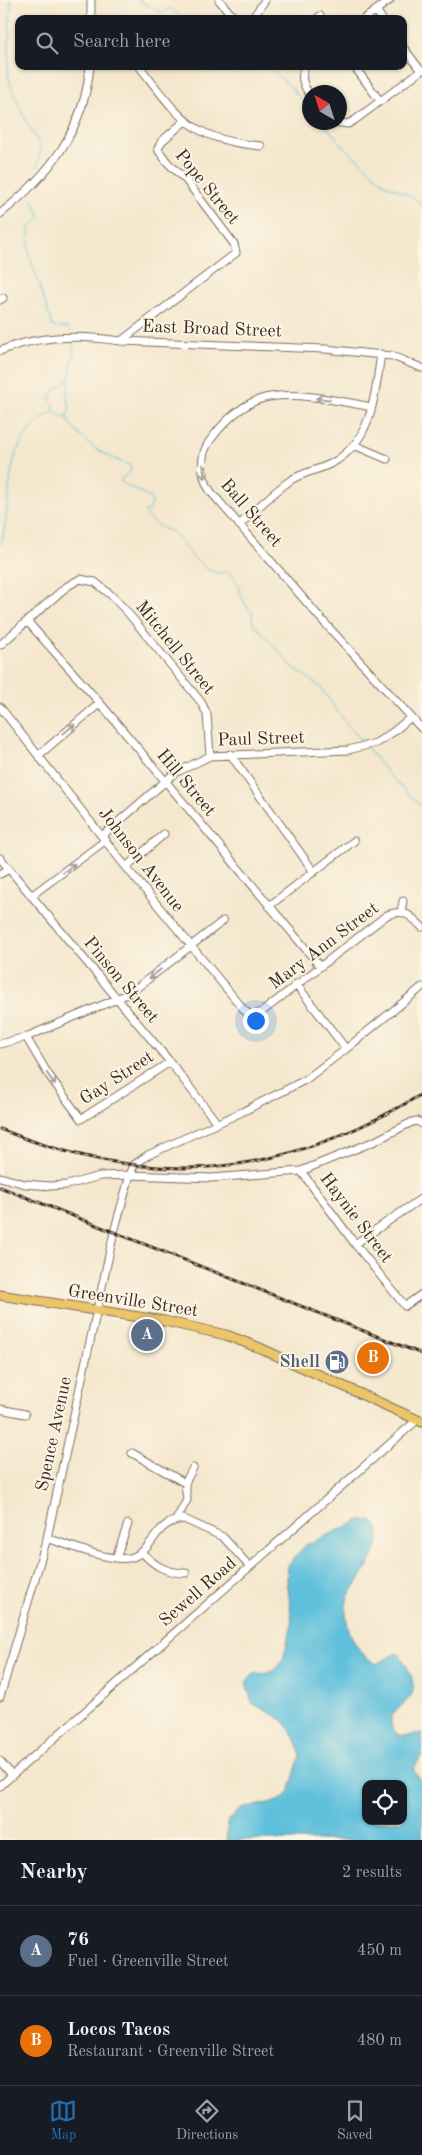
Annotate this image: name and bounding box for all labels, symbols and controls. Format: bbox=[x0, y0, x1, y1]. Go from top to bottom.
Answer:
search box bbox=[15, 15, 407, 70]
icon: search bbox=[33, 29, 61, 57]
text: Search here bbox=[73, 33, 170, 52]
north arrow bbox=[302, 85, 347, 130]
street label: Pope Street bbox=[172, 146, 242, 228]
street label: East Broad Street bbox=[142, 318, 282, 340]
one-way arrow bbox=[316, 394, 332, 403]
one-way arrow bbox=[199, 463, 209, 479]
street label: Ball Street bbox=[217, 475, 285, 551]
street label: Mitchell Street bbox=[132, 598, 218, 698]
one-way arrow bbox=[63, 723, 76, 735]
street label: Paul Street bbox=[217, 728, 305, 750]
street label: Hill Street bbox=[153, 746, 219, 820]
street label: Johnson Avenue bbox=[95, 804, 187, 916]
one-way arrow bbox=[62, 863, 76, 873]
street label: Mary Ann Street bbox=[266, 899, 382, 993]
street label: Pinson Street bbox=[80, 934, 162, 1026]
one-way arrow bbox=[149, 969, 162, 980]
your location bbox=[243, 1008, 269, 1034]
street label: Gay Street bbox=[77, 1048, 157, 1108]
one-way arrow bbox=[46, 1072, 57, 1085]
street label: Haynie Street bbox=[316, 1169, 396, 1267]
street label: Greenville Street bbox=[67, 1282, 199, 1320]
pin: A bbox=[131, 1316, 163, 1354]
pin: B bbox=[357, 1339, 389, 1377]
fuel station icon: Shell bbox=[324, 1349, 350, 1375]
place label: Shell bbox=[279, 1353, 320, 1371]
street label: Spence Avenue bbox=[33, 1375, 75, 1493]
street label: Sewell Road bbox=[156, 1554, 240, 1630]
map controls bbox=[362, 1780, 407, 1825]
button: locate bbox=[362, 1780, 407, 1825]
text: Nearby bbox=[20, 1862, 88, 1883]
text: 2 results bbox=[342, 1865, 402, 1881]
text: 76 bbox=[67, 1931, 89, 1950]
text: A bbox=[30, 1943, 42, 1959]
text: 450 m bbox=[357, 1943, 402, 1959]
text: Fuel · Greenville Street bbox=[67, 1954, 229, 1970]
text: Locos Tacos bbox=[67, 2021, 170, 2040]
text: B bbox=[30, 2033, 42, 2049]
text: 480 m bbox=[357, 2033, 402, 2049]
text: Restaurant · Greenville Street bbox=[67, 2044, 274, 2060]
tab: Map bbox=[49, 2097, 77, 2144]
tab: Directions bbox=[176, 2097, 238, 2144]
tab: Saved bbox=[337, 2097, 373, 2144]

